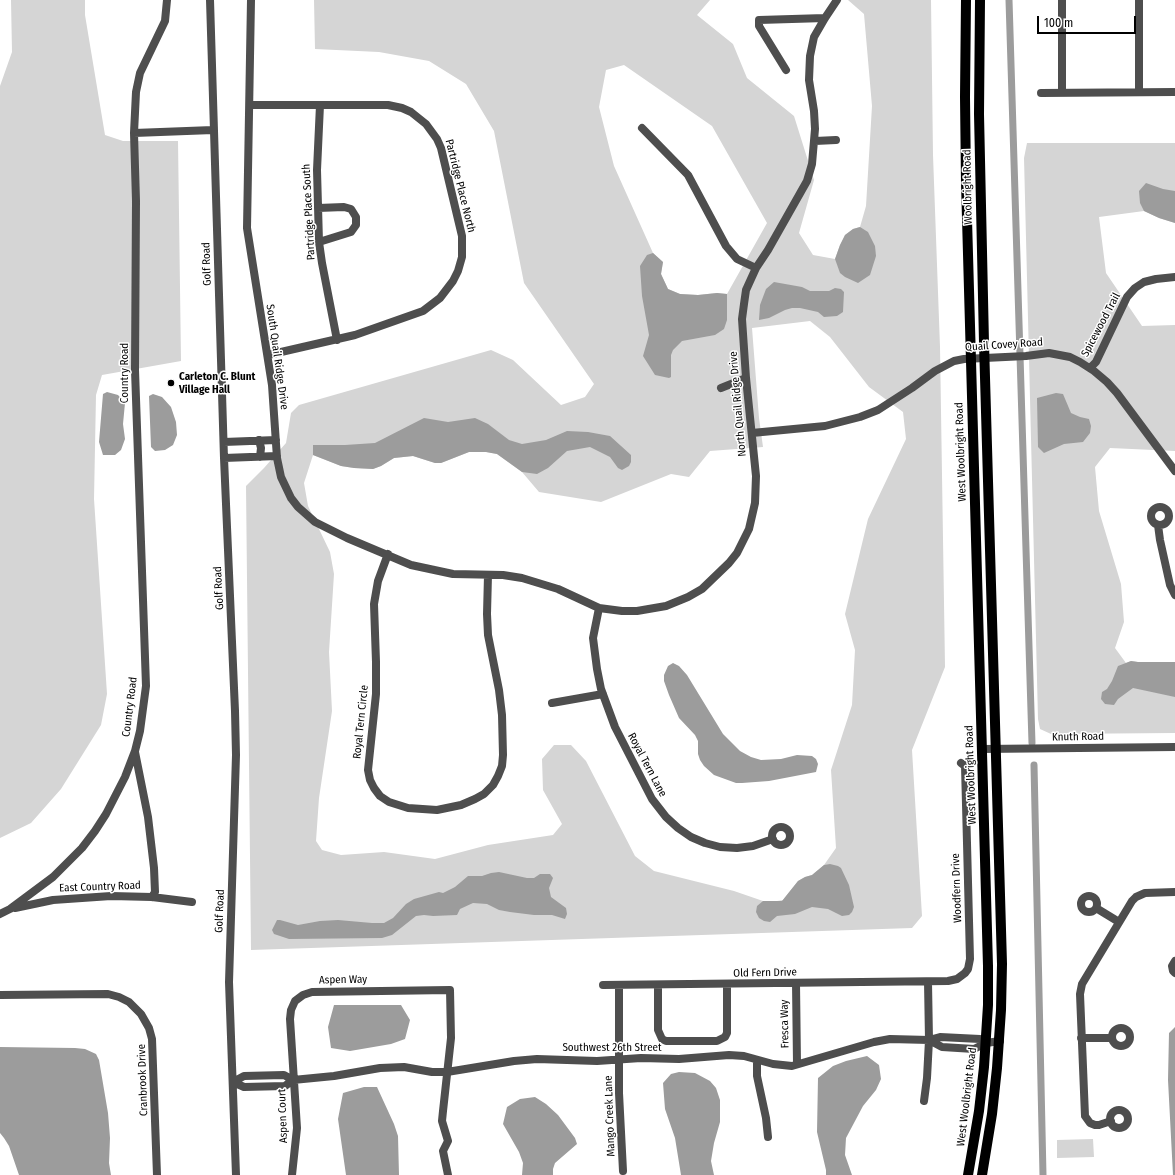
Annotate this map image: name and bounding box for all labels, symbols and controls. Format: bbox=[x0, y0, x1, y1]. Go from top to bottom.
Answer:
scale bar bbox=[1039, 8, 1138, 34]
text: 100 m bbox=[1044, 16, 1073, 30]
street label: Partridge Place North bbox=[442, 138, 478, 234]
street label: Woolbright Road bbox=[961, 149, 975, 225]
street label: Partridge Place South bbox=[300, 164, 318, 260]
street label: Golf Road bbox=[200, 242, 214, 286]
street label: Spicewood Trail bbox=[1079, 291, 1123, 359]
street label: South Quail Ridge Drive bbox=[263, 303, 291, 411]
street label: Quail Covey Road bbox=[965, 336, 1043, 354]
street label: Country Road bbox=[118, 343, 132, 403]
street label: North Quail Ridge Drive bbox=[727, 351, 749, 457]
place label: Carleton C. Blunt Village Hall bbox=[179, 370, 255, 396]
marker: Carleton C. Blunt Village Hall bbox=[166, 378, 176, 388]
street label: West Woolbright Road bbox=[953, 402, 969, 502]
street label: Golf Road bbox=[211, 566, 227, 610]
street label: Country Road bbox=[120, 676, 140, 738]
street label: Royal Tern Circle bbox=[351, 684, 371, 760]
street label: West Woolbright Road bbox=[963, 725, 979, 825]
street label: Knuth Road bbox=[1052, 730, 1104, 744]
street label: Royal Tern Lane bbox=[625, 731, 669, 799]
street label: Woodfern Drive bbox=[949, 853, 965, 923]
street label: East Country Road bbox=[59, 879, 141, 895]
street label: Golf Road bbox=[213, 889, 227, 933]
street label: Old Fern Drive bbox=[733, 966, 797, 980]
street label: Aspen Way bbox=[319, 973, 367, 987]
street label: Fresca Way bbox=[778, 1000, 792, 1048]
street label: Southwest 26th Street bbox=[562, 1041, 662, 1055]
street label: Cranbrook Drive bbox=[135, 1044, 151, 1116]
street label: West Woolbright Road bbox=[954, 1047, 980, 1147]
street label: Mango Creek Lane bbox=[602, 1075, 618, 1157]
street label: Aspen Court bbox=[275, 1089, 291, 1143]

